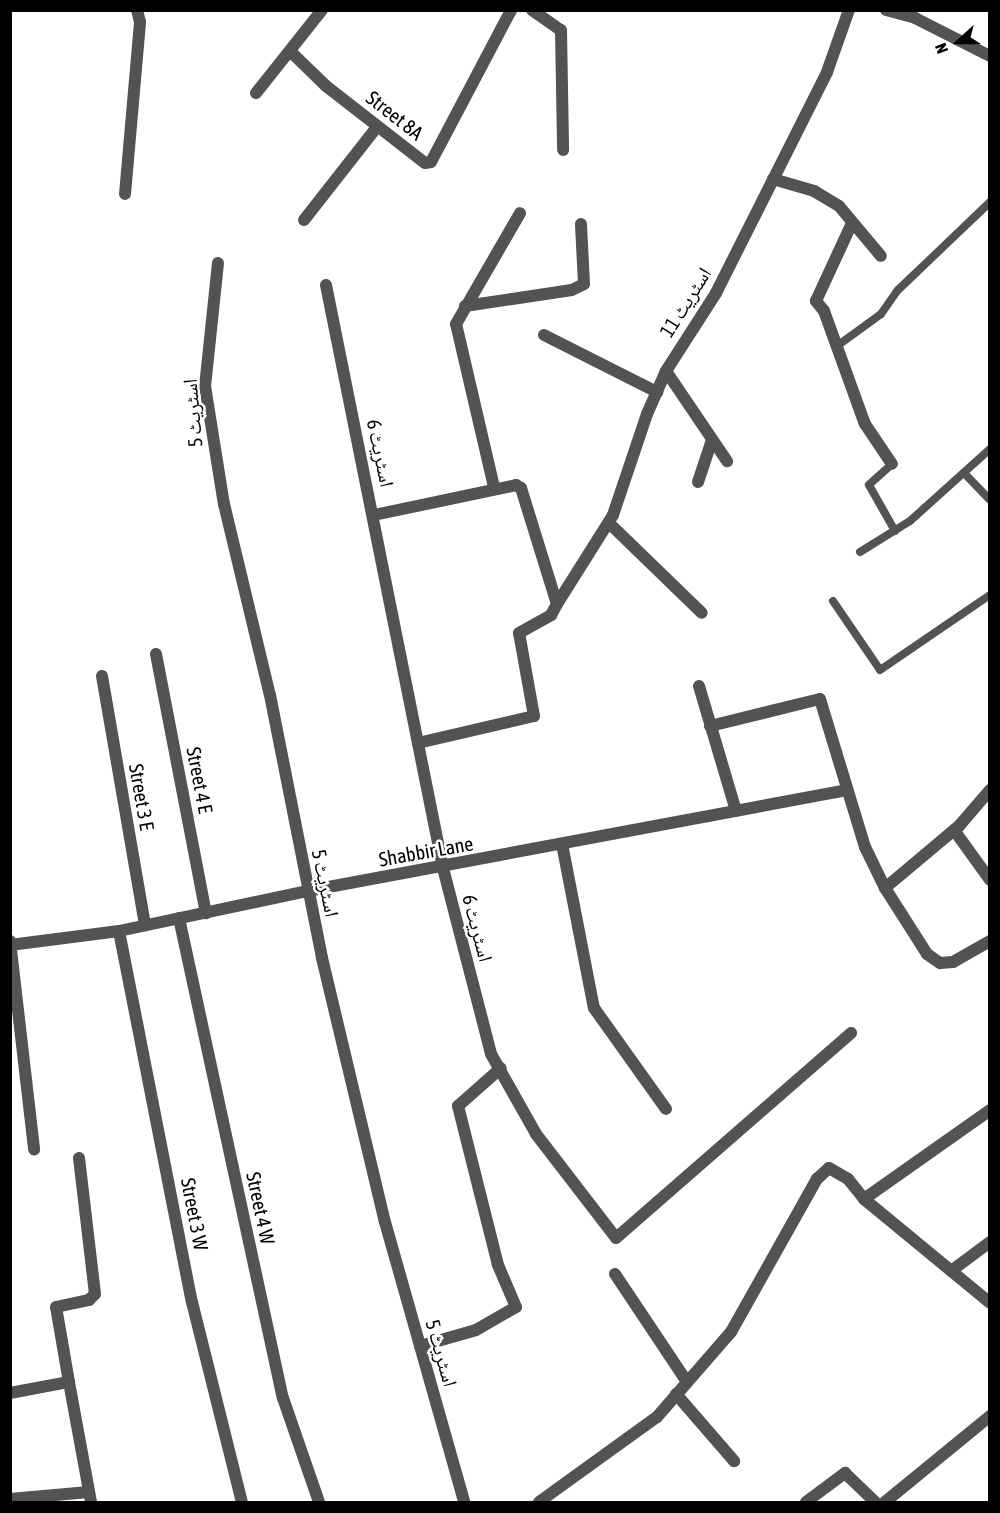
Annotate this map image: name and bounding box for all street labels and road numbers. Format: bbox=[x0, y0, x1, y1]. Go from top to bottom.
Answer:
street label: Street 8A bbox=[362, 85, 428, 145]
street label: اسٹریٹ 11 bbox=[654, 263, 716, 341]
street label: اسٹریٹ 5 bbox=[177, 378, 207, 448]
street label: اسٹریٹ 6 bbox=[362, 417, 400, 489]
street label: Street 4 E bbox=[182, 745, 218, 815]
street label: Street 3 E bbox=[124, 762, 160, 832]
street label: Shabbir Lane bbox=[377, 831, 475, 871]
street label: اسٹریٹ 5 bbox=[307, 847, 345, 919]
street label: اسٹریٹ 6 bbox=[458, 892, 498, 964]
street label: Street 4 W bbox=[242, 1170, 280, 1246]
street label: Street 3 W bbox=[176, 1176, 214, 1252]
street label: اسٹریٹ 5 bbox=[421, 1317, 463, 1389]

